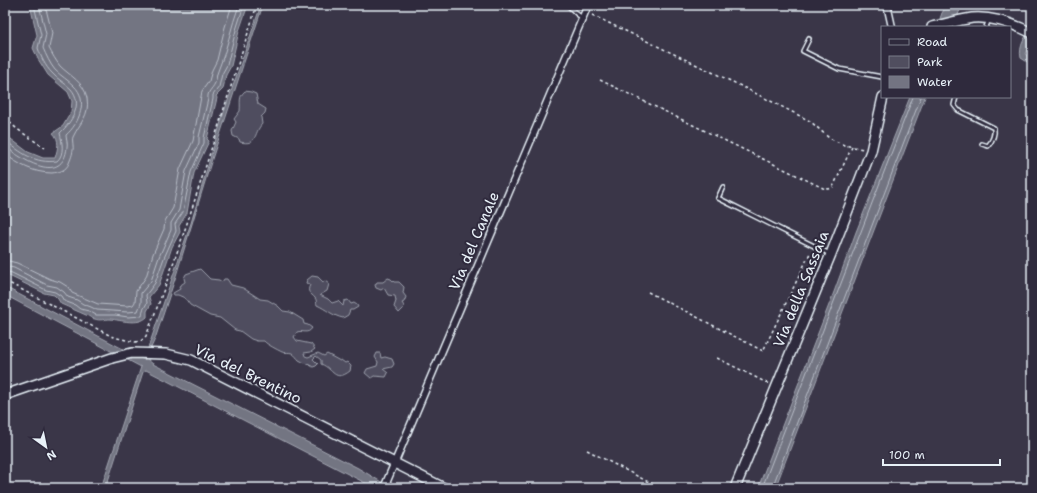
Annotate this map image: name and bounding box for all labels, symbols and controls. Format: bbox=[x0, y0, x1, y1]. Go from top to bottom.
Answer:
legend bbox=[881, 26, 1011, 98]
text: Road bbox=[917, 34, 948, 50]
text: Park bbox=[917, 54, 943, 70]
text: Water bbox=[917, 74, 953, 90]
street label: Via del Canale bbox=[444, 188, 504, 294]
street label: Via della Sassaia bbox=[768, 227, 834, 350]
street label: Via del Brentino bbox=[191, 339, 305, 409]
north arrow bbox=[26, 427, 66, 467]
scale bar bbox=[883, 441, 1000, 467]
text: N bbox=[43, 446, 59, 464]
text: 100 m bbox=[889, 447, 925, 463]

